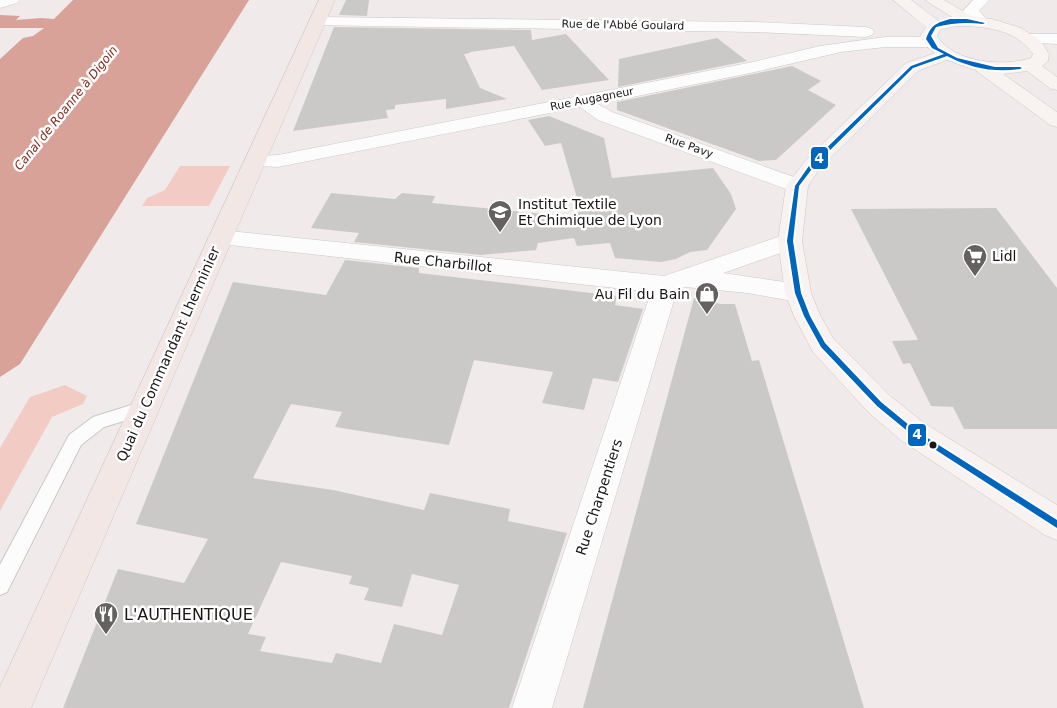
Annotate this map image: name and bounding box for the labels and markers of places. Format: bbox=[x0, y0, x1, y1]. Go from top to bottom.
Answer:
place label: Institut Textile Et Chimique de Lyon bbox=[518, 196, 662, 228]
school or university icon: Institut Textile Et Chimique de Lyon bbox=[487, 199, 513, 233]
supermarket icon: Lidl bbox=[962, 243, 988, 277]
place label: Lidl bbox=[992, 248, 1016, 264]
shop icon: Au Fil du Bain bbox=[694, 281, 720, 315]
place label: Au Fil du Bain bbox=[595, 286, 690, 302]
unlabelled marker bbox=[928, 440, 938, 450]
restaurant icon: L'AUTHENTIQUE bbox=[93, 601, 119, 635]
place label: L'AUTHENTIQUE bbox=[124, 605, 253, 624]

